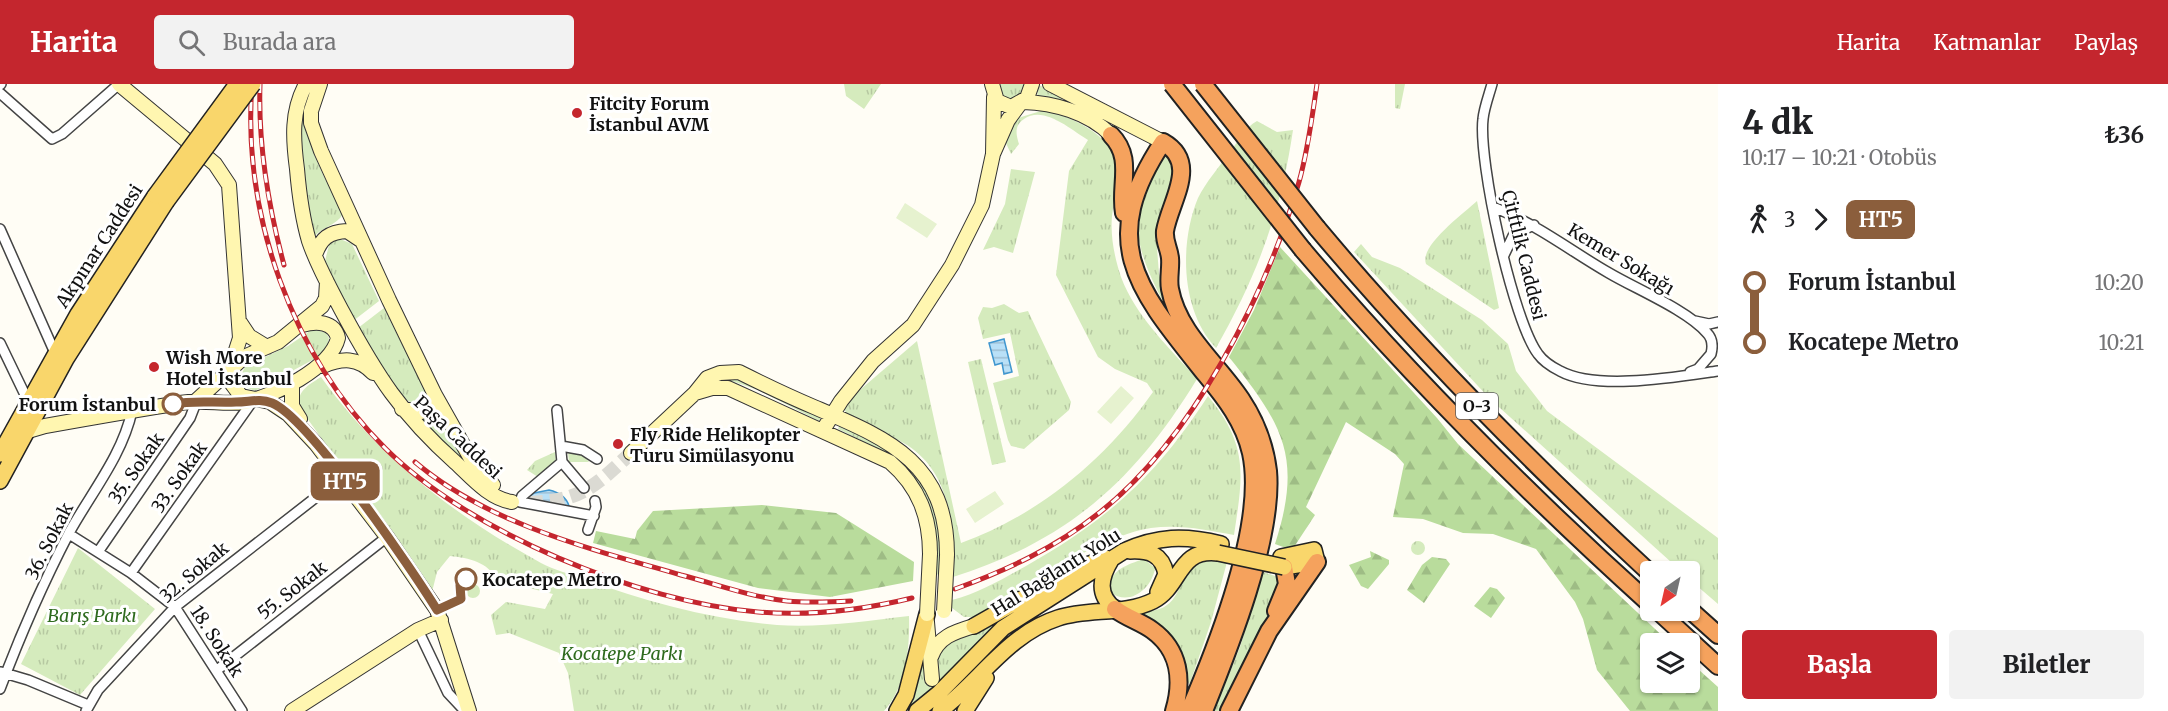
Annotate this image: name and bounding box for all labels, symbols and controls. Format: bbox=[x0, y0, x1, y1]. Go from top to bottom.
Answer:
search box bbox=[154, 15, 574, 69]
text: Harita bbox=[30, 24, 118, 60]
icon: search bbox=[175, 26, 208, 59]
text: Burada ara bbox=[223, 28, 336, 56]
text: Harita bbox=[1837, 29, 1900, 56]
text: Katmanlar bbox=[1933, 29, 2041, 56]
text: Paylaş bbox=[2074, 29, 2138, 56]
place label: Fitcity Forum İstanbul AVM bbox=[589, 92, 710, 136]
text: 4 dk bbox=[1742, 102, 1813, 143]
marker: Fitcity Forum İstanbul AVM bbox=[570, 106, 584, 120]
text: ₺36 bbox=[2104, 121, 2144, 149]
text: 10:17 – 10:21 · Otobüs bbox=[1742, 145, 1937, 170]
street label: Akpınar Caddesi bbox=[50, 180, 148, 313]
street label: Çitftlik Caddesi bbox=[1497, 188, 1551, 322]
icon: walk bbox=[1742, 203, 1775, 236]
icon: forward bbox=[1804, 203, 1837, 236]
text: HT5 bbox=[1858, 206, 1903, 233]
text: 3 bbox=[1784, 207, 1795, 232]
street label: Kemer Sokağı bbox=[1563, 218, 1679, 300]
text: Forum İstanbul bbox=[1788, 268, 1956, 296]
text: 10:20 bbox=[2094, 270, 2144, 295]
text: Kocatepe Metro bbox=[1788, 328, 1959, 356]
text: 10:21 bbox=[2098, 330, 2144, 355]
place label: Wish More Hotel İstanbul bbox=[165, 346, 292, 390]
marker: Wish More Hotel İstanbul bbox=[147, 360, 161, 374]
street label: Paşa Caddesi bbox=[409, 391, 507, 484]
place label: Forum İstanbul bbox=[19, 393, 156, 416]
marker: Forum İstanbul bbox=[162, 393, 184, 415]
road number: O-3 bbox=[1456, 393, 1498, 419]
place label: Fly Ride Helikopter Turu Simülasyonu bbox=[630, 423, 800, 467]
street label: 35. Sokak bbox=[103, 428, 169, 508]
street label: 33. Sokak bbox=[146, 436, 212, 517]
marker: Fly Ride Helikopter Turu Simülasyonu bbox=[611, 437, 625, 451]
line badge: HT5 bbox=[310, 462, 380, 500]
text: HT5 bbox=[323, 468, 367, 495]
street label: 36. Sokak bbox=[20, 498, 78, 583]
street label: Hal Bağlantı Yolu bbox=[987, 523, 1125, 621]
street label: 32. Sokak bbox=[155, 536, 234, 607]
street label: 55. Sokak bbox=[253, 555, 332, 624]
north arrow bbox=[1640, 561, 1700, 621]
map controls bbox=[1640, 561, 1700, 693]
marker: Kocatepe Metro bbox=[455, 568, 477, 590]
place label: Kocatepe Metro bbox=[482, 568, 622, 591]
street label: 18. Sokak bbox=[185, 601, 249, 682]
park label: Barış Parkı bbox=[47, 604, 137, 627]
button: Başla bbox=[1742, 630, 1937, 699]
button: Biletler bbox=[1949, 630, 2144, 699]
button: layers bbox=[1640, 633, 1700, 693]
park label: Kocatepe Parkı bbox=[560, 642, 683, 665]

